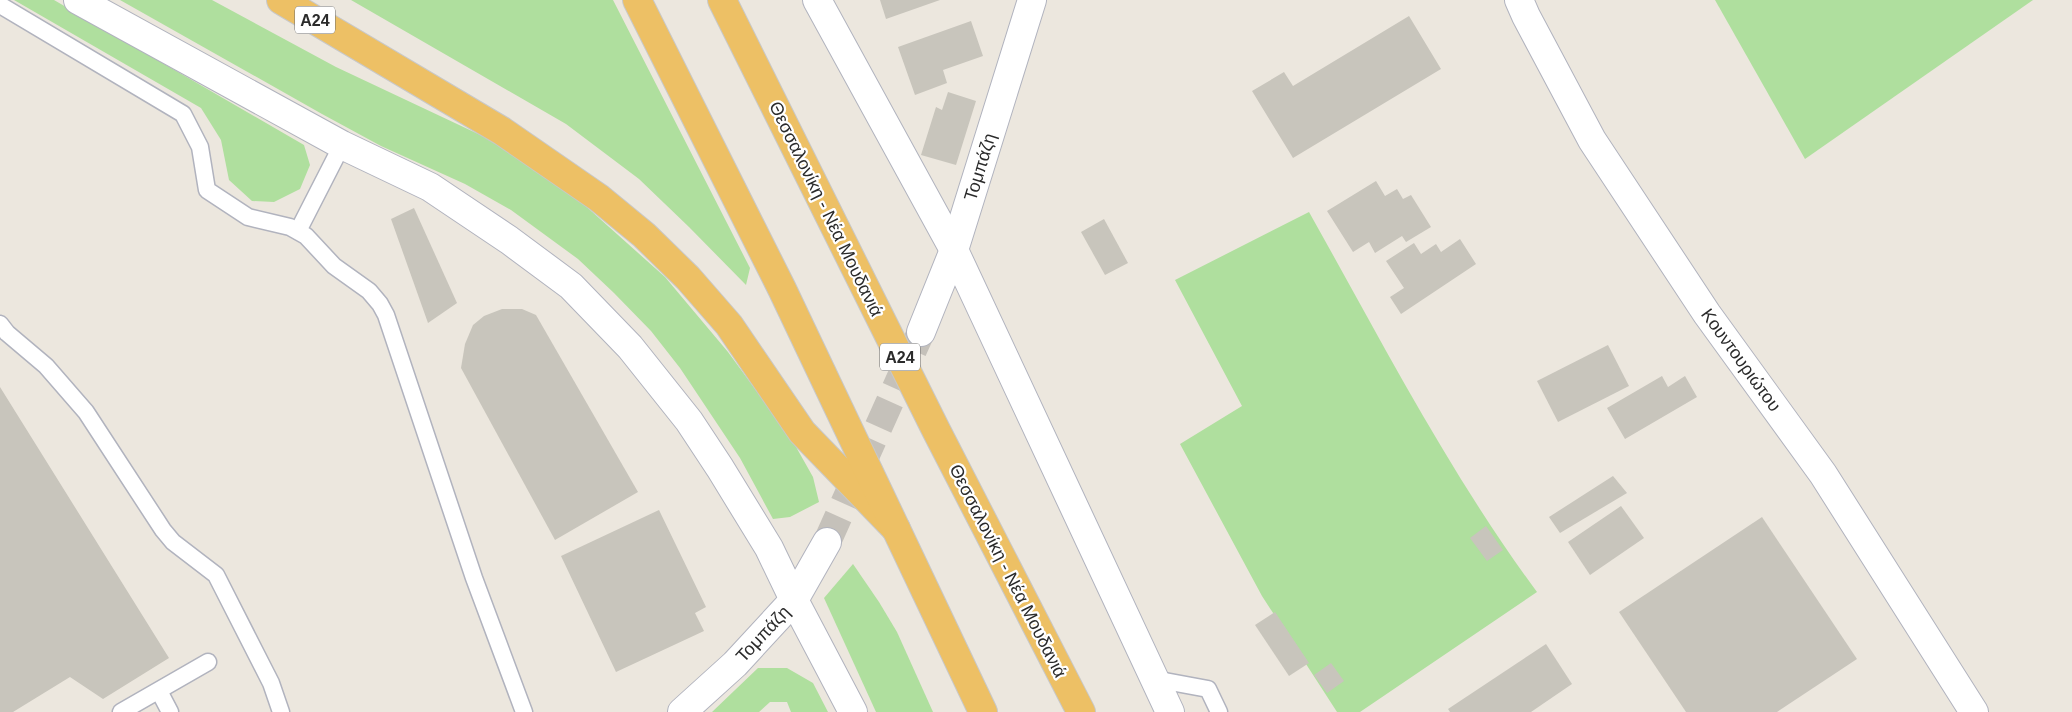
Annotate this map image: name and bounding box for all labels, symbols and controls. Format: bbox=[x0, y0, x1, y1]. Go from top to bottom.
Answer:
road number: Α24 bbox=[295, 6, 335, 34]
street label: Θεσσαλονίκη - Νέα Μουδανιά bbox=[765, 98, 887, 320]
street label: Τομπάζη bbox=[960, 131, 1000, 203]
street label: Κουντουριώτου bbox=[1697, 305, 1785, 415]
road number: Α24 bbox=[880, 344, 920, 371]
street label: Θεσσαλονίκη - Νέα Μουδανιά bbox=[945, 461, 1071, 681]
street label: Τομπάζη bbox=[732, 602, 794, 666]

